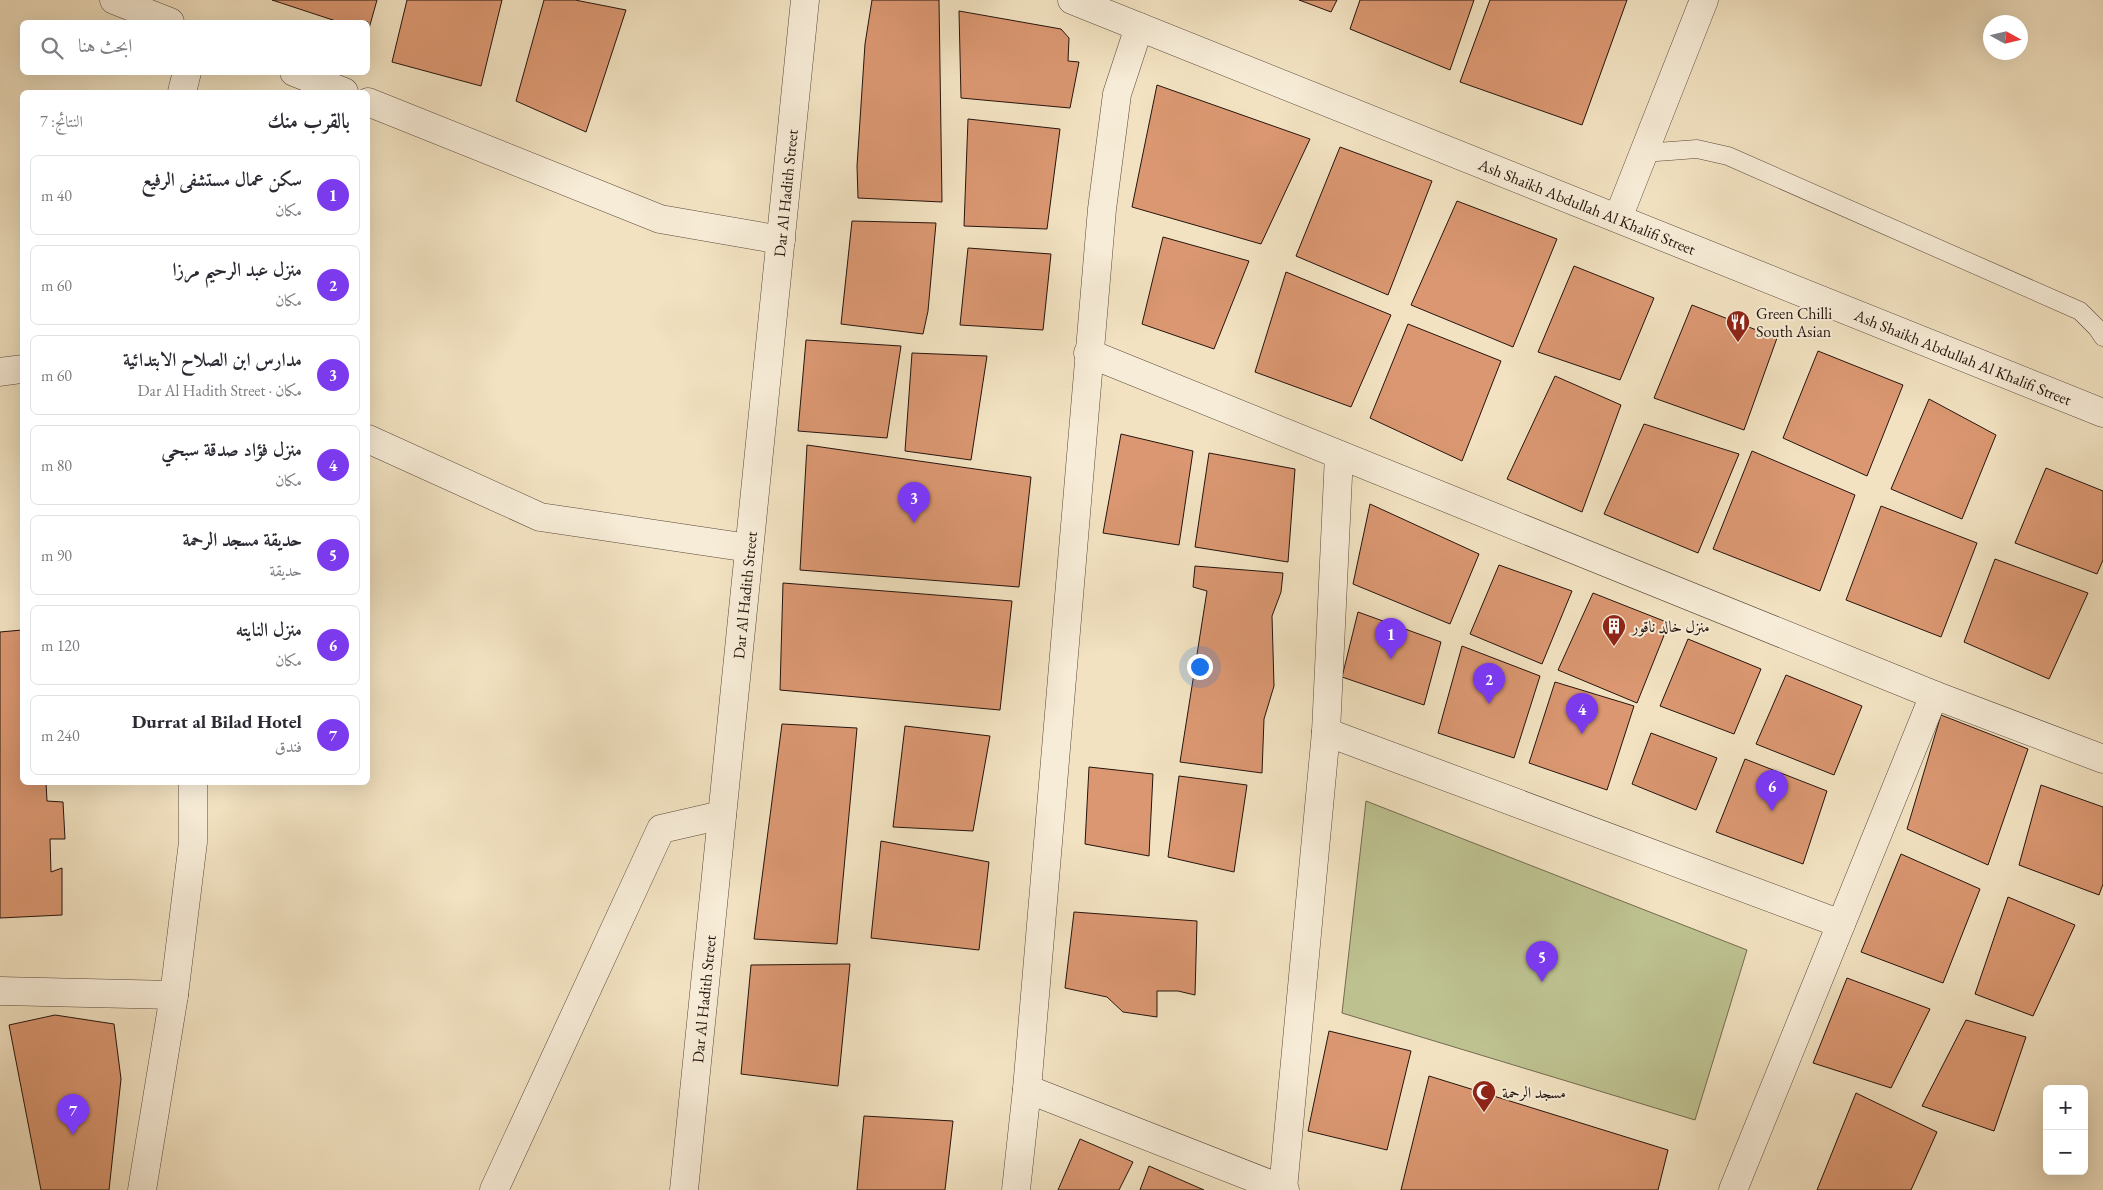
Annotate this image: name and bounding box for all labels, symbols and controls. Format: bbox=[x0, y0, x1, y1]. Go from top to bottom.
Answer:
north arrow bbox=[1983, 15, 2028, 60]
search box bbox=[20, 20, 370, 75]
text: ابحث هنا bbox=[78, 33, 132, 58]
icon: search bbox=[38, 34, 66, 62]
text: بالقرب منك bbox=[267, 107, 350, 134]
text: النتائج: 7 bbox=[40, 111, 83, 132]
street label: Dar Al Hadith Street bbox=[769, 128, 803, 258]
street label: Ash Shaikh Abdullah Al Khalifi Street bbox=[1474, 154, 1699, 260]
text: سكن عمال مستشفى الرفيع bbox=[141, 167, 302, 192]
text: 40 m bbox=[41, 185, 72, 206]
text: 1 bbox=[329, 185, 337, 206]
text: مكان bbox=[275, 200, 302, 221]
text: منزل عبد الرحيم مرزا bbox=[172, 257, 302, 282]
text: 60 m bbox=[41, 275, 72, 296]
text: 2 bbox=[329, 275, 337, 296]
text: مكان bbox=[275, 290, 302, 311]
place label: Green Chilli South Asian bbox=[1756, 303, 1832, 342]
street label: Ash Shaikh Abdullah Al Khalifi Street bbox=[1850, 304, 2075, 410]
restaurant icon: Green Chilli South Asian bbox=[1725, 309, 1751, 343]
text: مدارس ابن الصلاح الابتدائية bbox=[123, 347, 302, 372]
text: 60 m bbox=[41, 365, 72, 386]
text: 3 bbox=[329, 365, 337, 386]
text: مكان · Dar Al Hadith Street bbox=[137, 380, 302, 401]
text: منزل فؤاد صدقة سبحي bbox=[161, 437, 302, 462]
text: 80 m bbox=[41, 455, 72, 476]
text: 4 bbox=[329, 455, 337, 476]
text: مكان bbox=[275, 470, 302, 491]
pin: 3 bbox=[898, 482, 930, 523]
text: حديقة مسجد الرحمة bbox=[182, 527, 302, 552]
street label: Dar Al Hadith Street bbox=[728, 530, 762, 660]
text: 90 m bbox=[41, 545, 72, 566]
text: 5 bbox=[329, 545, 337, 566]
text: حديقة bbox=[270, 560, 302, 581]
building icon: منزل خالد ناقور bbox=[1601, 613, 1627, 647]
place label: منزل خالد ناقور bbox=[1630, 616, 1710, 637]
text: منزل النايته bbox=[236, 617, 302, 642]
pin: 1 bbox=[1375, 618, 1407, 659]
text: 120 m bbox=[41, 635, 80, 656]
text: 6 bbox=[329, 635, 337, 656]
text: مكان bbox=[275, 650, 302, 671]
your location bbox=[1187, 654, 1213, 680]
pin: 2 bbox=[1473, 663, 1505, 704]
pin: 4 bbox=[1566, 693, 1598, 734]
text: Durrat al Bilad Hotel bbox=[132, 709, 302, 734]
text: 240 m bbox=[41, 725, 80, 746]
text: 7 bbox=[329, 725, 337, 746]
text: فندق bbox=[275, 736, 302, 757]
pin: 6 bbox=[1756, 770, 1788, 811]
street label: Dar Al Hadith Street bbox=[687, 934, 721, 1064]
pin: 5 bbox=[1526, 941, 1558, 982]
mosque icon: مسجد الرحمة bbox=[1471, 1079, 1497, 1113]
place label: مسجد الرحمة bbox=[1502, 1082, 1566, 1103]
map controls bbox=[2043, 1085, 2088, 1175]
button: + bbox=[2043, 1085, 2088, 1130]
pin: 7 bbox=[57, 1094, 89, 1135]
button: − bbox=[2043, 1130, 2088, 1175]

